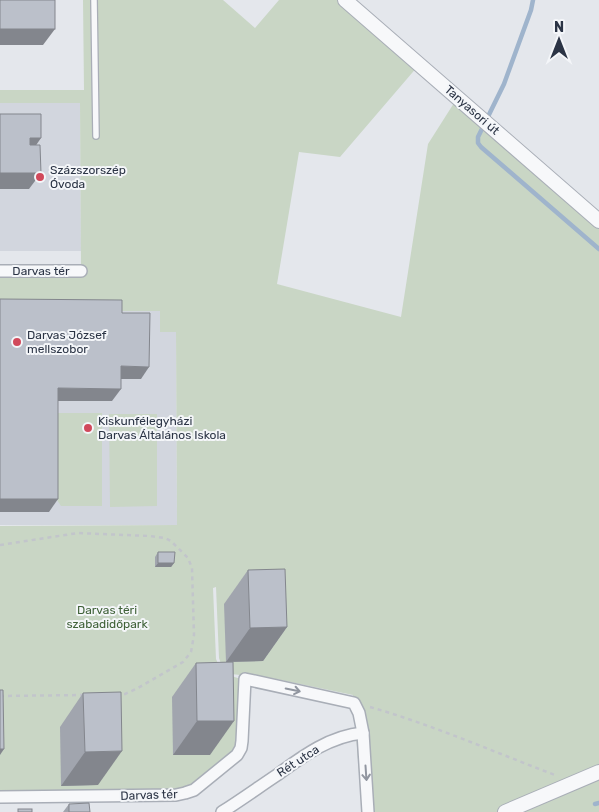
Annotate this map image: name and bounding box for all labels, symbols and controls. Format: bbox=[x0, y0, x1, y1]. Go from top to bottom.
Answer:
north arrow bbox=[534, 15, 584, 65]
text: N bbox=[554, 19, 564, 36]
street label: Tanyasori út bbox=[442, 82, 502, 138]
place label: Százszorszép Óvoda bbox=[50, 163, 126, 191]
marker: Százszorszép Óvoda bbox=[34, 171, 46, 183]
street label: Darvas tér bbox=[12, 264, 70, 278]
place label: Darvas József mellszobor bbox=[27, 328, 107, 356]
marker: Darvas József mellszobor bbox=[11, 336, 23, 348]
place label: Kiskunfélegyházi Darvas Általános Iskola bbox=[98, 414, 226, 442]
marker: Kiskunfélegyházi Darvas Általános Iskola bbox=[82, 422, 94, 434]
park label: Darvas téri szabadidőpark bbox=[66, 603, 148, 631]
one-way arrow bbox=[284, 686, 300, 695]
street label: Rét utca bbox=[274, 742, 322, 780]
one-way arrow bbox=[361, 764, 370, 780]
street label: Darvas tér bbox=[120, 787, 178, 803]

